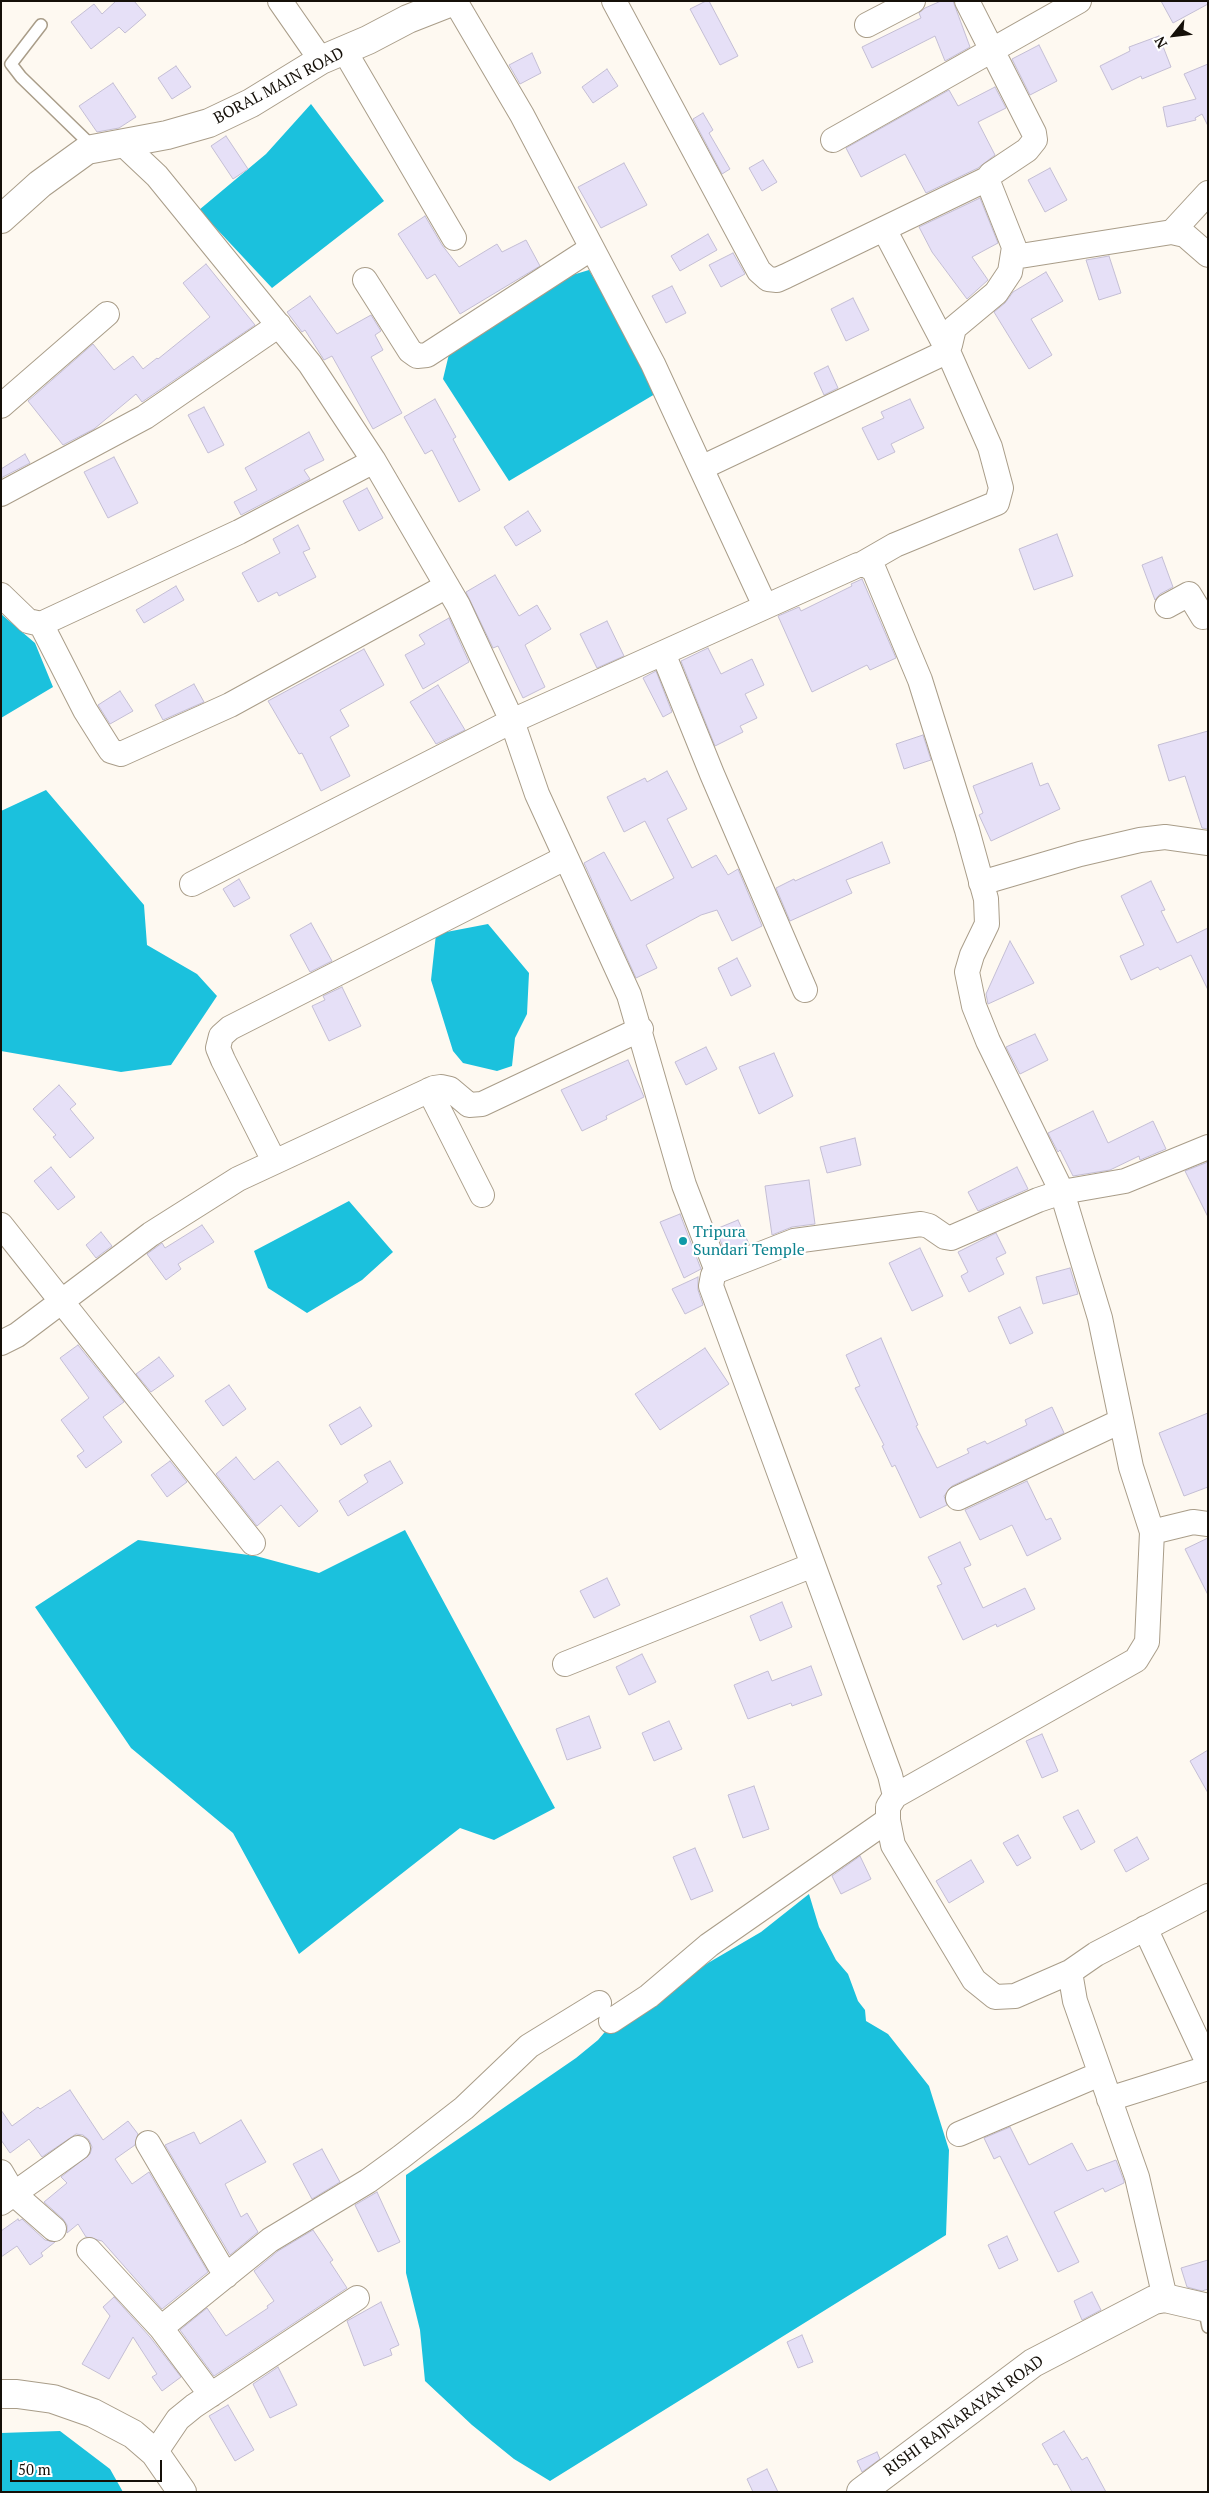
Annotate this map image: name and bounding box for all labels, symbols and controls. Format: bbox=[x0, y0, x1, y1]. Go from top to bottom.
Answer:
north arrow bbox=[1149, 10, 1199, 60]
text: N bbox=[1150, 33, 1171, 52]
street label: BORAL MAIN ROAD bbox=[211, 44, 347, 128]
place label: Tripura Sundari Temple bbox=[693, 1222, 805, 1260]
marker: Tripura Sundari Temple bbox=[677, 1235, 689, 1247]
street label: RISHI RAJNARAYAN ROAD bbox=[880, 2352, 1048, 2480]
scale bar bbox=[12, 2450, 165, 2482]
text: 50 m bbox=[18, 2459, 51, 2479]

